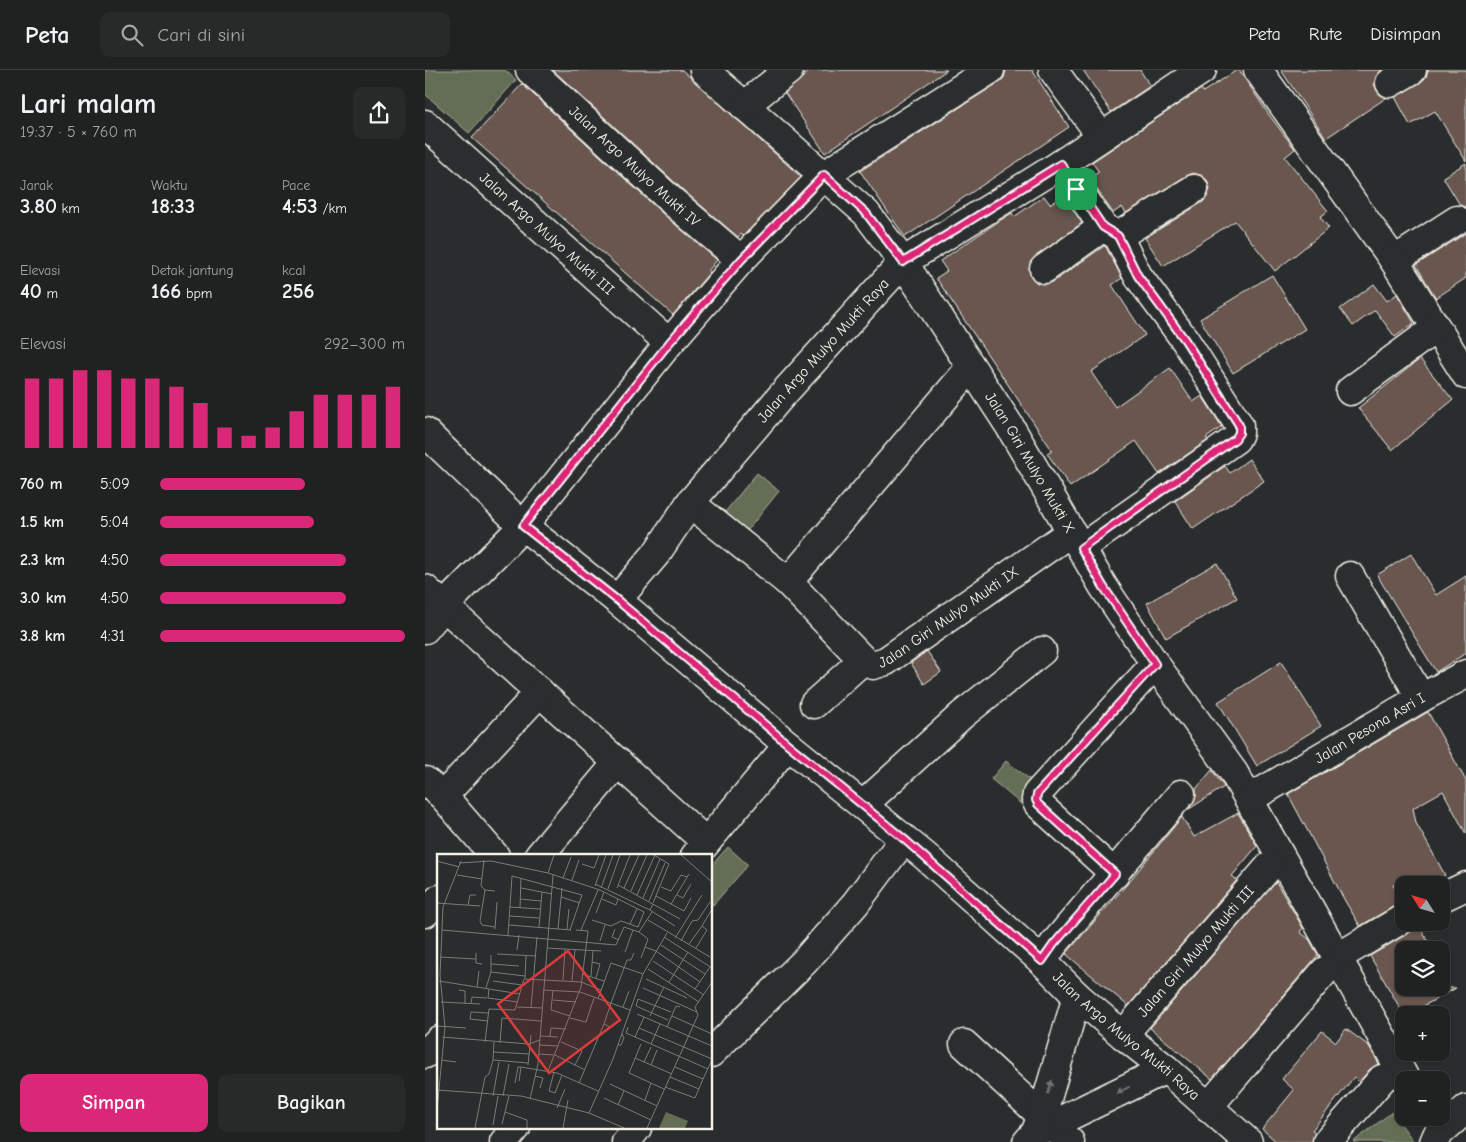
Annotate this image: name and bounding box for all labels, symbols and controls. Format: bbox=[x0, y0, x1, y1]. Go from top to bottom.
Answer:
search box bbox=[100, 12, 450, 57]
text: Peta bbox=[25, 21, 70, 49]
icon: search bbox=[118, 21, 146, 49]
text: Cari di sini bbox=[158, 24, 245, 46]
text: Peta bbox=[1248, 24, 1281, 45]
text: Rute bbox=[1309, 24, 1342, 45]
text: Disimpan bbox=[1370, 24, 1441, 45]
button: share bbox=[353, 87, 405, 139]
text: Lari malam bbox=[20, 88, 156, 120]
street label: Jalan Argo Mulyo Mukti IV bbox=[565, 102, 704, 230]
text: 19:37 · 5 × 760 m bbox=[20, 123, 137, 141]
street label: Jalan Argo Mulyo Mukti III bbox=[476, 168, 618, 299]
pin bbox=[1055, 168, 1097, 210]
icon: arrive bbox=[1062, 175, 1090, 203]
text: Jarak bbox=[20, 177, 53, 194]
text: Waktu bbox=[151, 177, 187, 194]
text: Pace bbox=[282, 177, 310, 194]
text: 3.80 bbox=[20, 194, 57, 218]
text: 18:33 bbox=[151, 194, 195, 218]
text: 4:53 bbox=[282, 194, 318, 218]
text: km bbox=[57, 200, 80, 217]
text: /km bbox=[318, 200, 347, 217]
text: Elevasi bbox=[20, 262, 60, 279]
text: Detak jantung bbox=[151, 262, 234, 279]
text: kcal bbox=[282, 262, 306, 279]
street label: Jalan Argo Mulyo Mukti Raya bbox=[753, 275, 893, 426]
text: 40 bbox=[20, 279, 42, 303]
text: 166 bbox=[151, 279, 181, 303]
text: 256 bbox=[282, 279, 315, 303]
text: m bbox=[42, 285, 58, 302]
text: bpm bbox=[181, 285, 212, 302]
text: Elevasi bbox=[20, 335, 66, 353]
text: 292–300 m bbox=[324, 335, 405, 353]
street label: Jalan Giri Mulyo Mukti X bbox=[981, 389, 1079, 536]
text: 760 m bbox=[20, 475, 62, 493]
text: 5:09 bbox=[100, 475, 130, 493]
text: 1.5 km bbox=[20, 513, 64, 531]
text: 5:04 bbox=[100, 513, 129, 531]
text: 2.3 km bbox=[20, 551, 65, 569]
text: 4:50 bbox=[100, 551, 129, 569]
street label: Jalan Giri Mulyo Mukti IX bbox=[876, 562, 1022, 672]
text: 3.0 km bbox=[20, 589, 66, 607]
text: 4:50 bbox=[100, 589, 129, 607]
text: 3.8 km bbox=[20, 627, 65, 645]
text: 4:31 bbox=[100, 627, 125, 645]
street label: Jalan Pesona Asri I bbox=[1311, 689, 1428, 767]
inset map bbox=[437, 854, 713, 1130]
north arrow bbox=[1395, 876, 1450, 931]
map controls bbox=[1395, 876, 1450, 1126]
street label: Jalan Giri Mulyo Mukti III bbox=[1134, 882, 1258, 1021]
button: layers bbox=[1395, 941, 1450, 996]
street label: Jalan Argo Mulyo Mukti Raya bbox=[1049, 968, 1204, 1104]
button: + bbox=[1395, 1006, 1450, 1061]
button: − bbox=[1395, 1071, 1450, 1126]
button: Simpan bbox=[20, 1074, 208, 1132]
button: Bagikan bbox=[218, 1074, 405, 1132]
one-way arrow bbox=[1047, 1079, 1055, 1094]
one-way arrow bbox=[1115, 1086, 1130, 1094]

